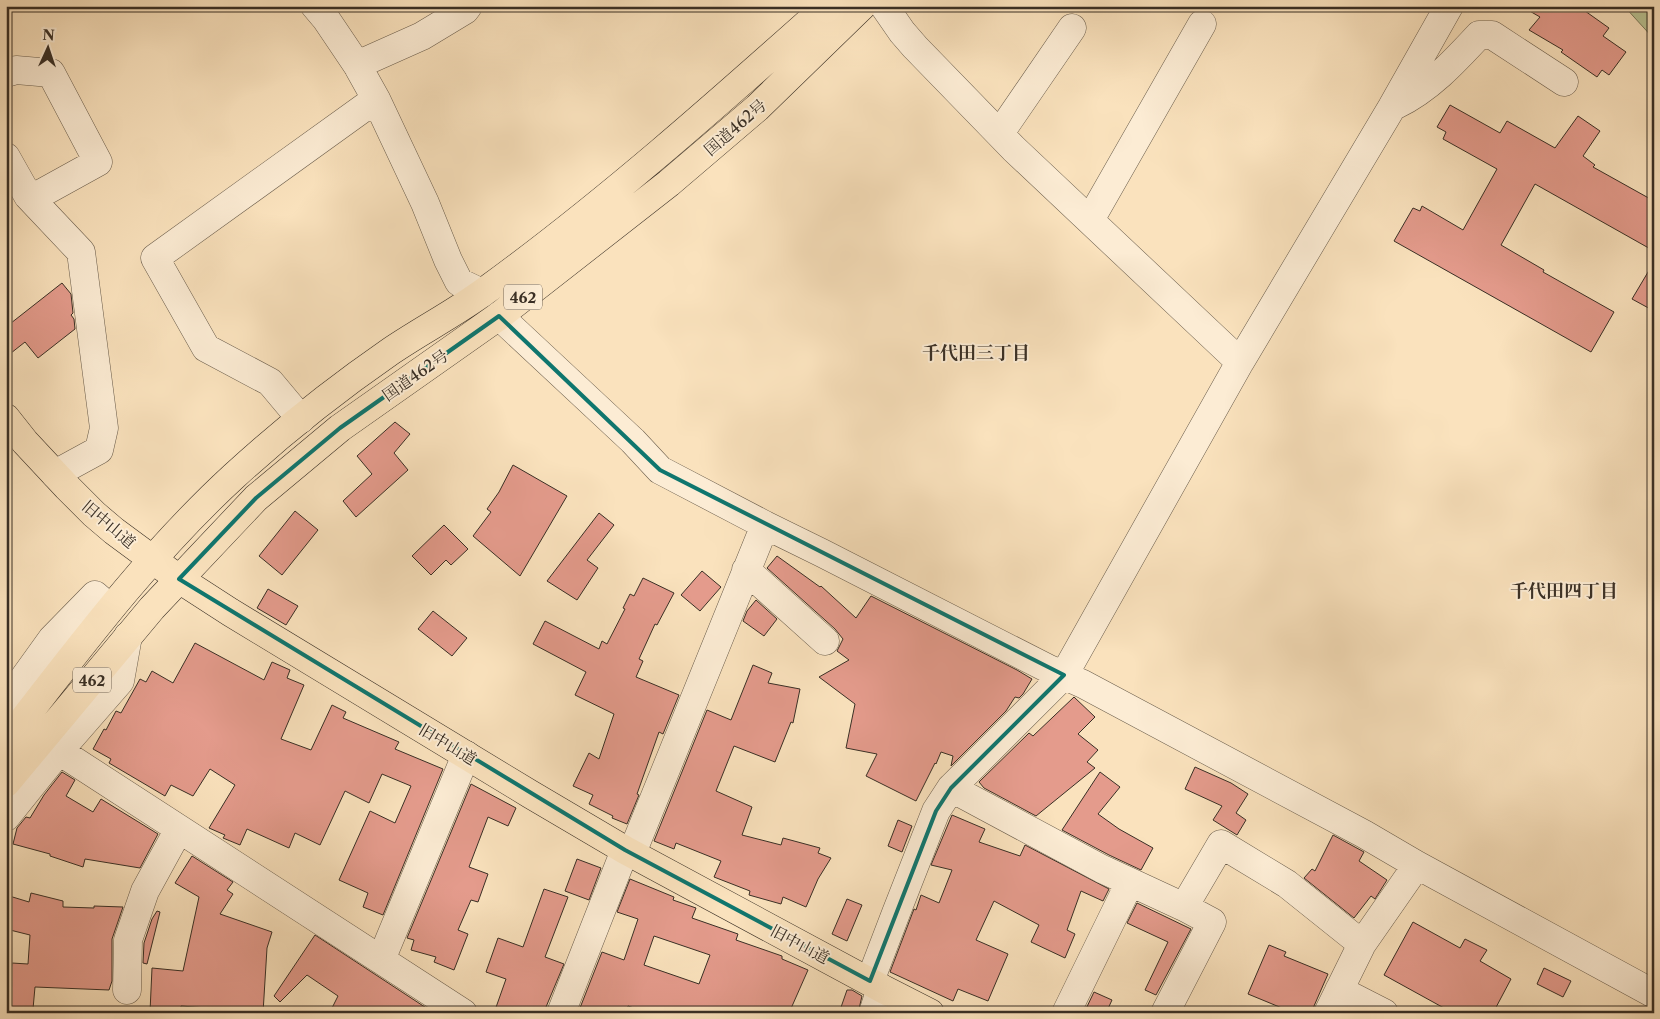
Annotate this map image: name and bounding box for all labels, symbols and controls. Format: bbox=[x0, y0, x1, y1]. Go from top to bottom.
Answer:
north arrow bbox=[22, 22, 72, 72]
text: N bbox=[42, 26, 55, 44]
street label: 国道462号 bbox=[700, 95, 770, 159]
road number: 462 bbox=[504, 284, 542, 310]
district label: 千代田三丁目 bbox=[922, 342, 1030, 364]
street label: 国道462号 bbox=[378, 345, 452, 405]
street label: 旧中山道 bbox=[78, 496, 140, 552]
district label: 千代田四丁目 bbox=[1510, 580, 1618, 602]
road number: 462 bbox=[73, 668, 111, 692]
street label: 旧中山道 bbox=[415, 719, 481, 769]
street label: 旧中山道 bbox=[767, 920, 833, 968]

